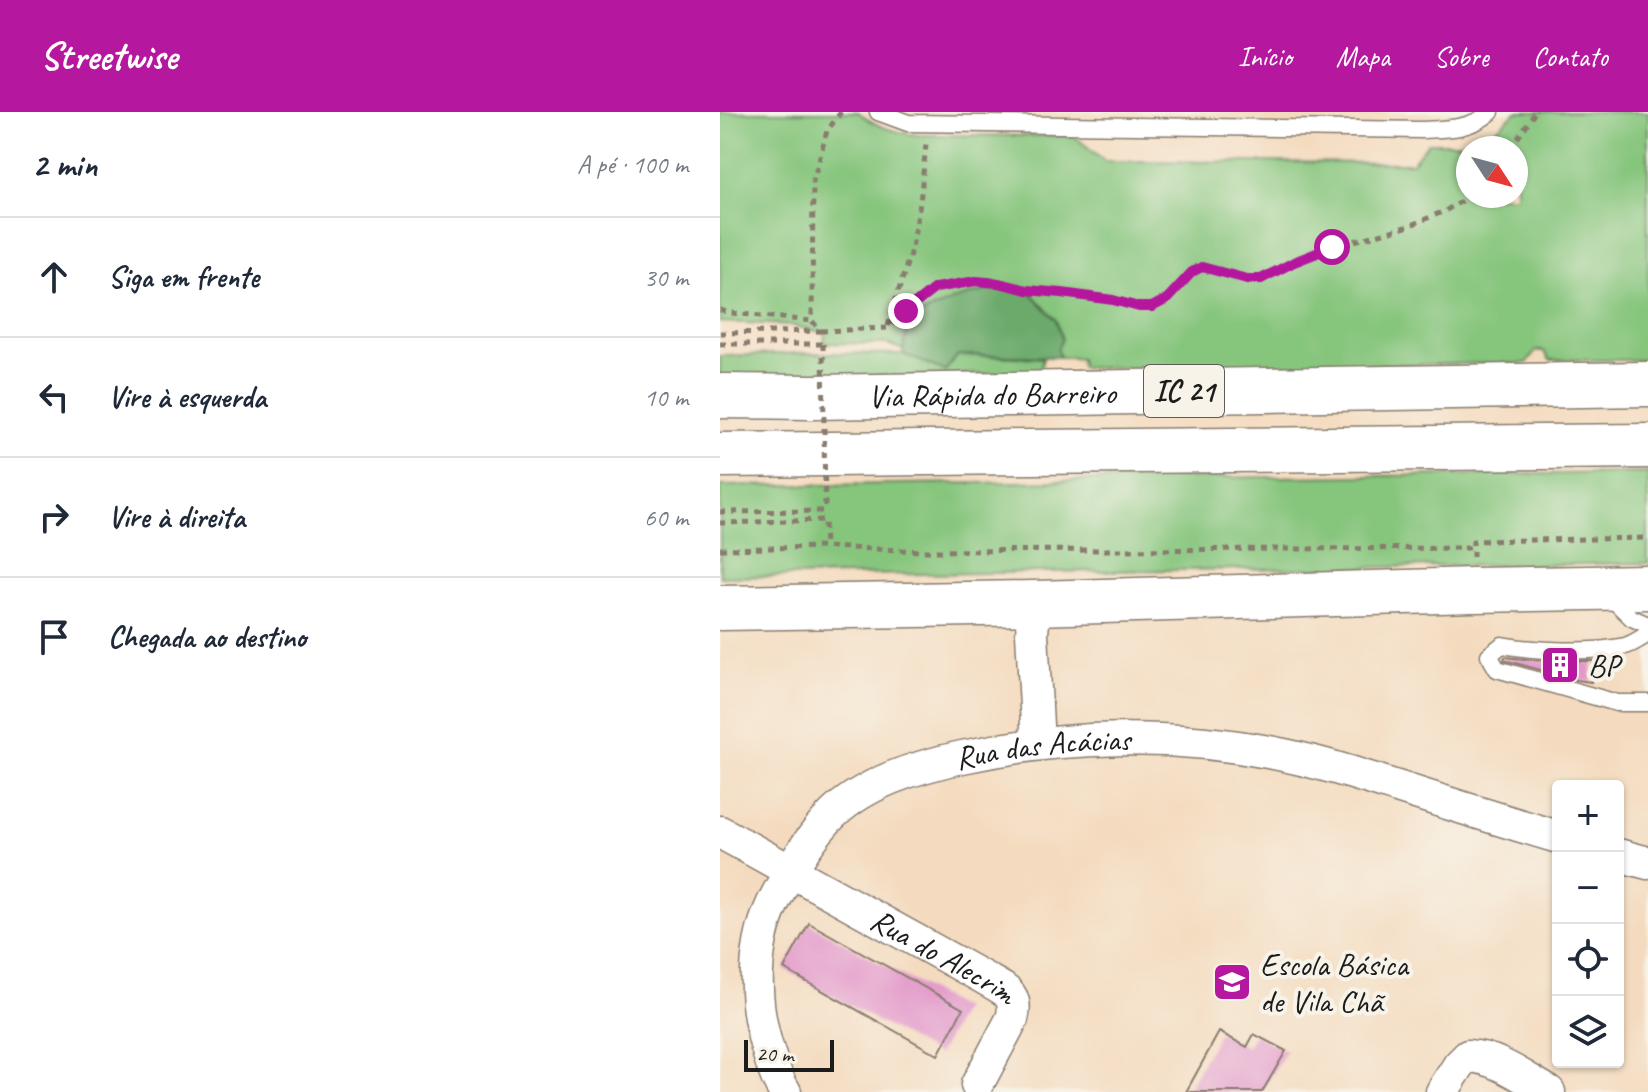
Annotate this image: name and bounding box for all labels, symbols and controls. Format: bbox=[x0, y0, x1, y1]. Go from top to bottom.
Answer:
text: Streetwise bbox=[40, 33, 177, 80]
text: Início bbox=[1238, 39, 1292, 74]
text: Mapa bbox=[1336, 39, 1390, 74]
text: Sobre bbox=[1434, 39, 1489, 74]
text: Contato bbox=[1533, 39, 1608, 74]
north arrow bbox=[1456, 136, 1528, 208]
text: 2 min bbox=[32, 143, 97, 186]
text: A pé · 100 m bbox=[577, 148, 688, 181]
route start bbox=[1314, 229, 1350, 265]
icon: ahead bbox=[32, 255, 76, 299]
text: Siga em frente bbox=[108, 258, 259, 296]
text: 30 m bbox=[644, 261, 688, 294]
route end bbox=[888, 293, 924, 329]
road number: IC 21 bbox=[1144, 365, 1224, 417]
street label: Via Rápida do Barreiro bbox=[868, 372, 1118, 417]
icon: left bbox=[32, 375, 76, 419]
text: Vire à esquerda bbox=[108, 378, 266, 416]
text: 10 m bbox=[644, 381, 688, 414]
icon: right bbox=[32, 495, 76, 539]
text: Vire à direita bbox=[108, 498, 245, 536]
text: 60 m bbox=[644, 501, 688, 534]
icon: arrive bbox=[32, 615, 76, 659]
text: Chegada ao destino bbox=[108, 618, 306, 656]
building icon: BP bbox=[1539, 644, 1581, 686]
place label: BP bbox=[1588, 645, 1623, 686]
street label: Rua das Acácias bbox=[951, 719, 1133, 779]
map controls bbox=[1552, 780, 1624, 1068]
button: + bbox=[1552, 780, 1624, 852]
button: − bbox=[1552, 852, 1624, 924]
street label: Rua do Alecrim bbox=[863, 899, 1028, 1015]
button: locate bbox=[1552, 924, 1624, 996]
place label: Escola Básica de Vila Chã bbox=[1260, 944, 1410, 1022]
school or university icon: Escola Básica de Vila Chã bbox=[1211, 961, 1253, 1003]
button: layers bbox=[1552, 996, 1624, 1068]
scale bar bbox=[744, 1036, 834, 1072]
text: 20 m bbox=[756, 1040, 793, 1068]

